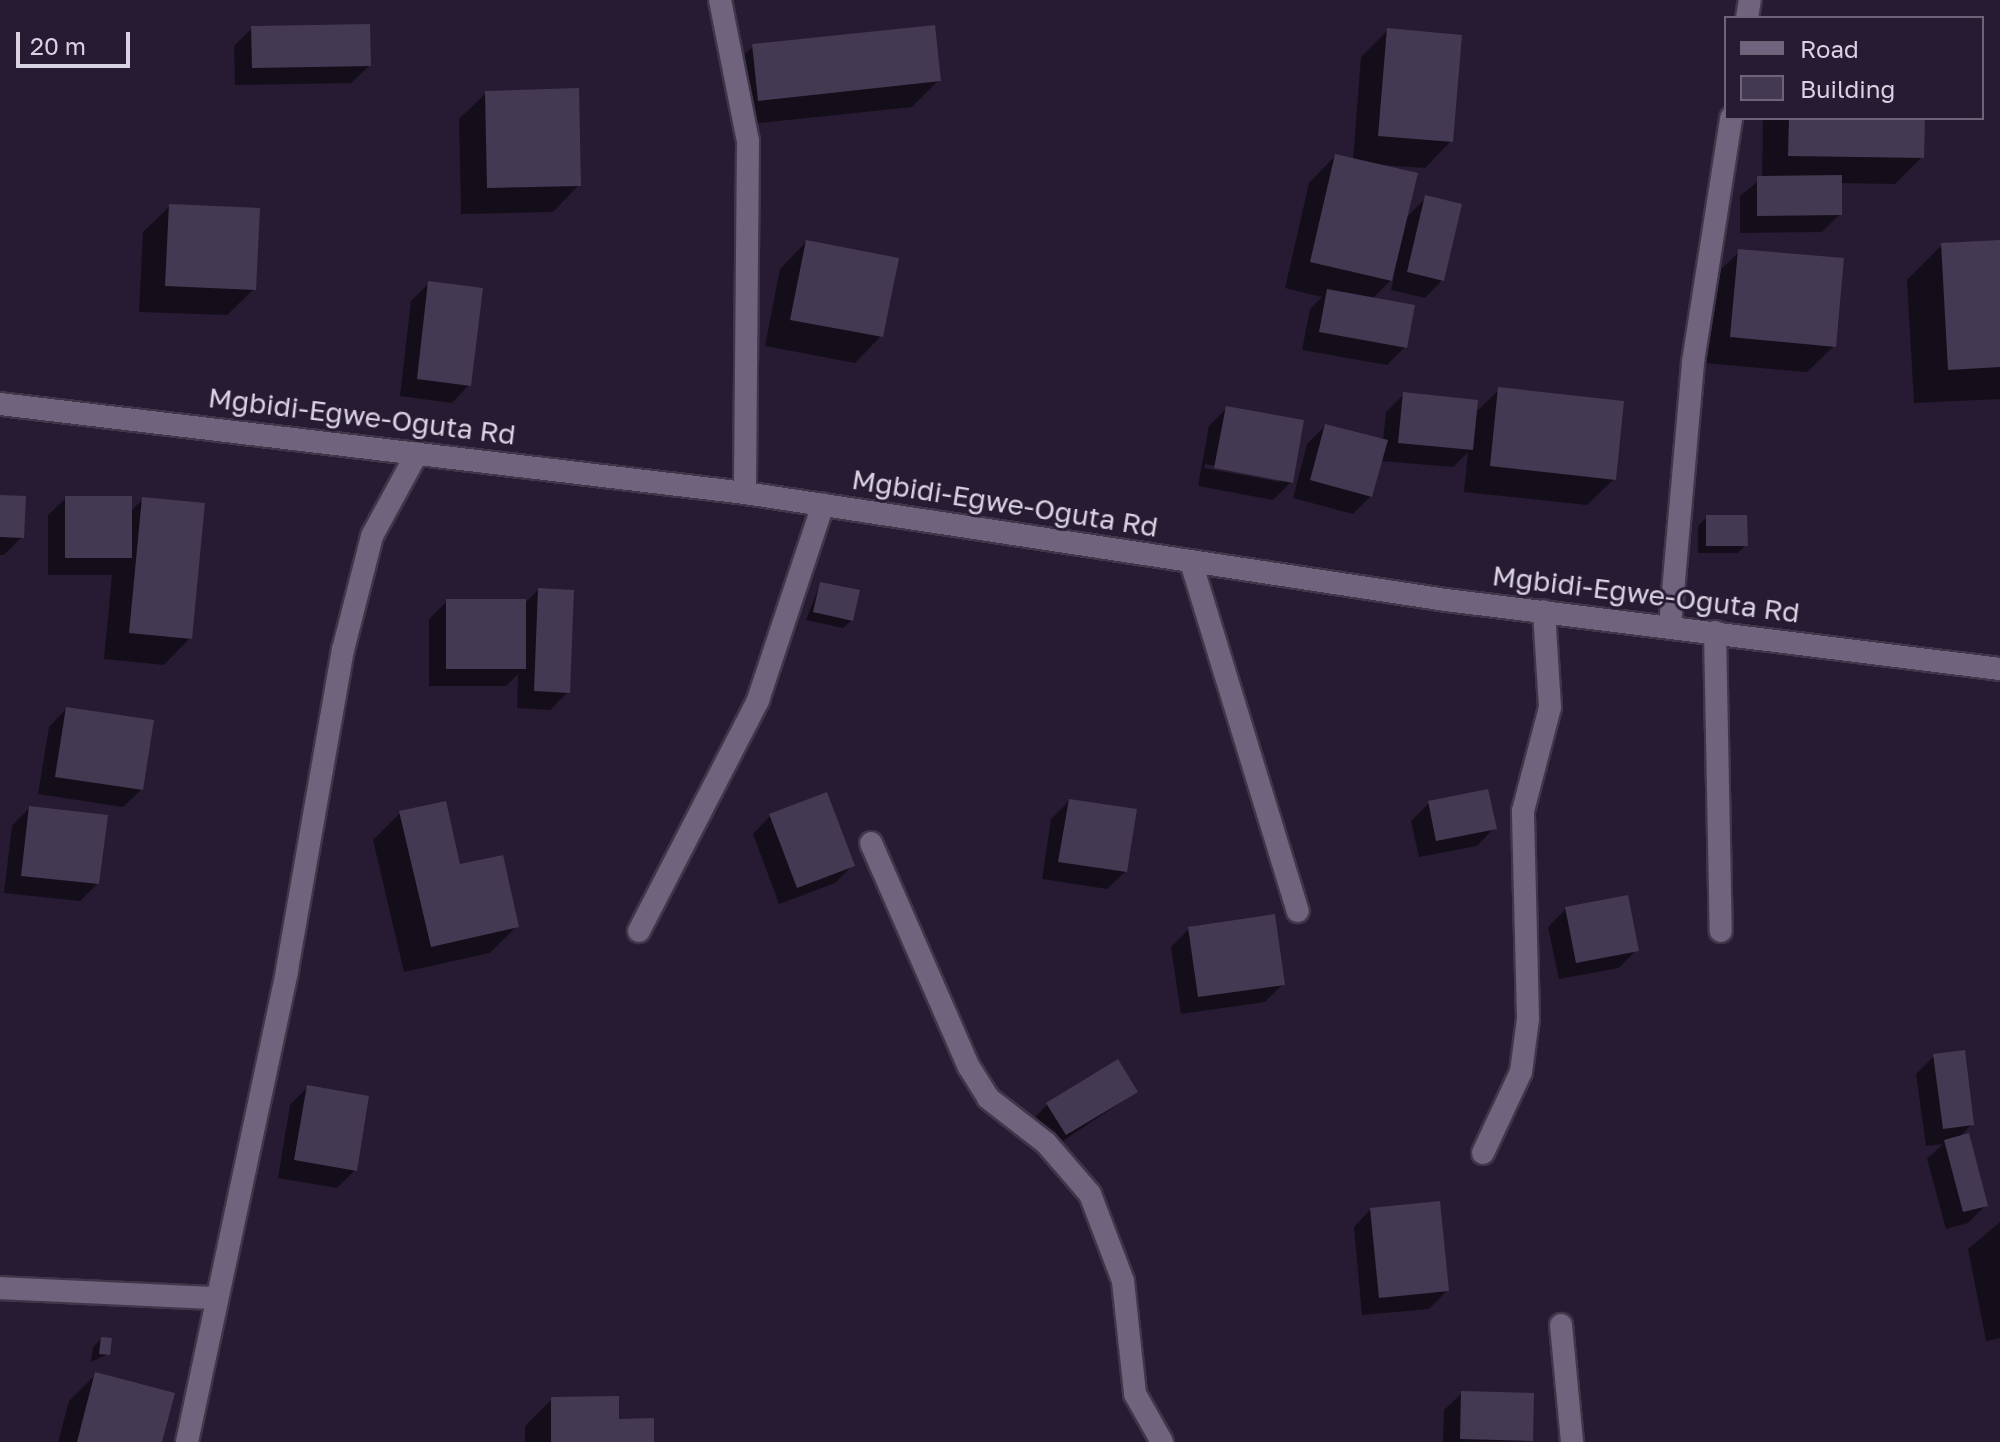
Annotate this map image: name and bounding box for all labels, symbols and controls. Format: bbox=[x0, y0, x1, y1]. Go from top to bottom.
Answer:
scale bar bbox=[20, 16, 134, 66]
legend bbox=[1724, 16, 1984, 120]
text: 20 m bbox=[30, 31, 86, 60]
text: Road bbox=[1800, 34, 1859, 63]
text: Building bbox=[1800, 74, 1895, 103]
street label: Mgbidi-Egwe-Oguta Rd bbox=[206, 380, 518, 452]
street label: Mgbidi-Egwe-Oguta Rd bbox=[849, 462, 1161, 544]
street label: Mgbidi-Egwe-Oguta Rd bbox=[1490, 558, 1802, 630]

